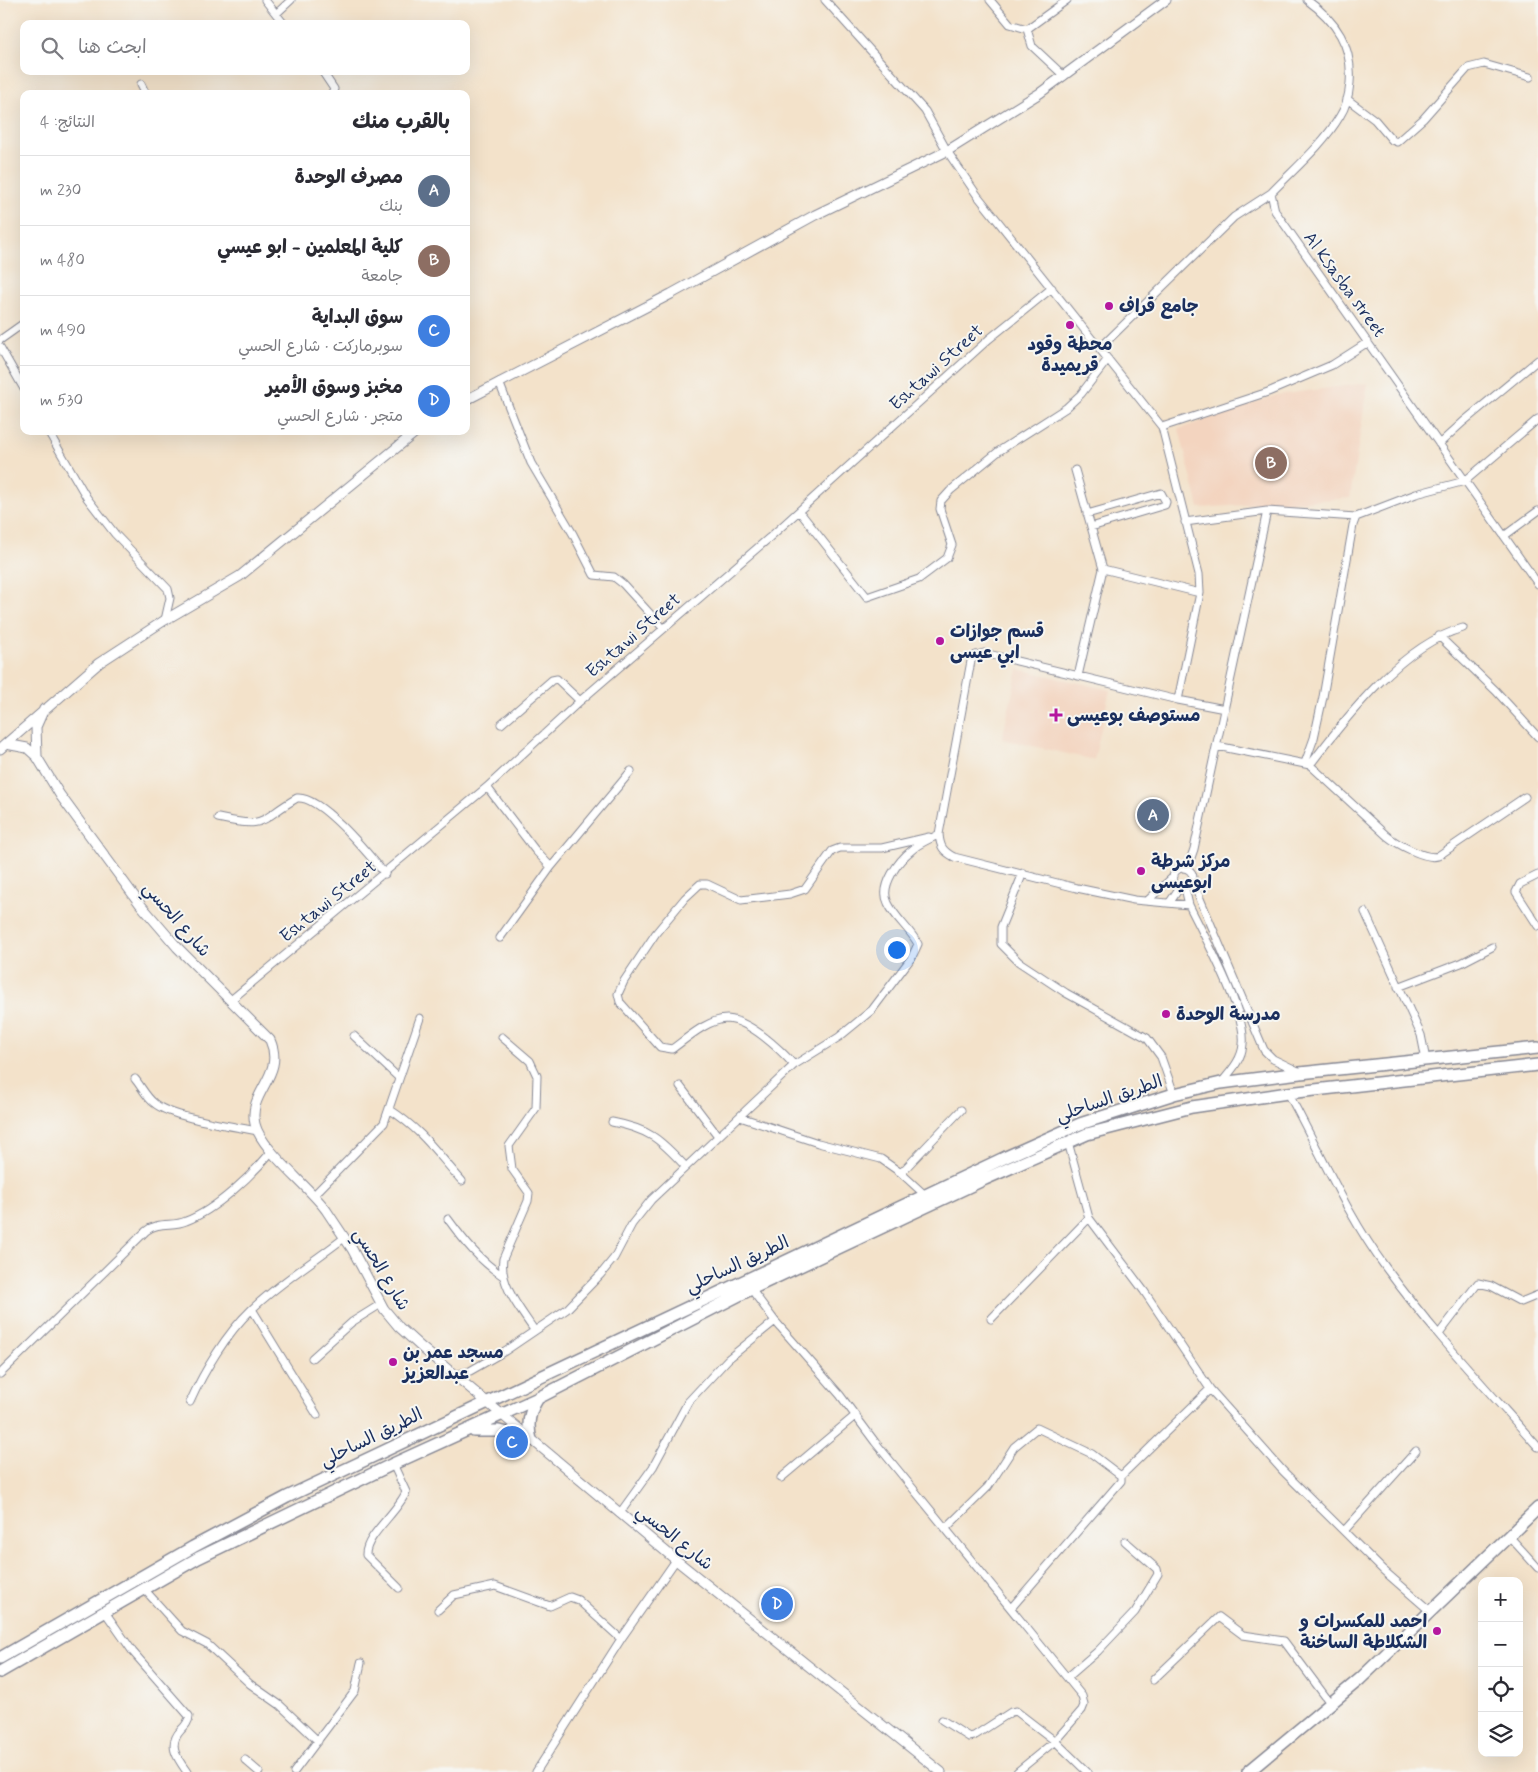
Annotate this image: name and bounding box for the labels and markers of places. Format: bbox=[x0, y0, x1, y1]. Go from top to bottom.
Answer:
place label: جامع قراف bbox=[1119, 295, 1199, 319]
marker: جامع قراف bbox=[1103, 300, 1115, 312]
marker: محطة وقود قريميدة bbox=[1064, 319, 1076, 331]
place label: محطة وقود قريميدة bbox=[1027, 333, 1113, 378]
pin: B bbox=[1255, 444, 1287, 482]
place label: قسم جوازات ابي عيسى bbox=[950, 620, 1044, 668]
marker: قسم جوازات ابي عيسى bbox=[934, 635, 946, 647]
place label: مستوصف بوعيسى bbox=[1067, 704, 1200, 728]
marker: مستوصف بوعيسى bbox=[1049, 708, 1063, 722]
pin: A bbox=[1137, 796, 1169, 834]
place label: مركز شرطة ابوعيسى bbox=[1151, 850, 1231, 895]
marker: مركز شرطة ابوعيسى bbox=[1135, 865, 1147, 877]
place label: مدرسة الوحدة bbox=[1176, 1003, 1281, 1027]
marker: مدرسة الوحدة bbox=[1160, 1008, 1172, 1020]
place label: مسجد عمر بن عبدالعزيز bbox=[401, 1341, 504, 1386]
marker: مسجد عمر بن عبدالعزيز bbox=[387, 1356, 399, 1368]
pin: C bbox=[496, 1423, 528, 1461]
pin: D bbox=[761, 1585, 793, 1623]
place label: احمد للمكسرات و الشكلاطة الساخنة bbox=[1298, 1610, 1427, 1655]
marker: احمد للمكسرات و الشكلاطة الساخنة bbox=[1431, 1625, 1443, 1637]

